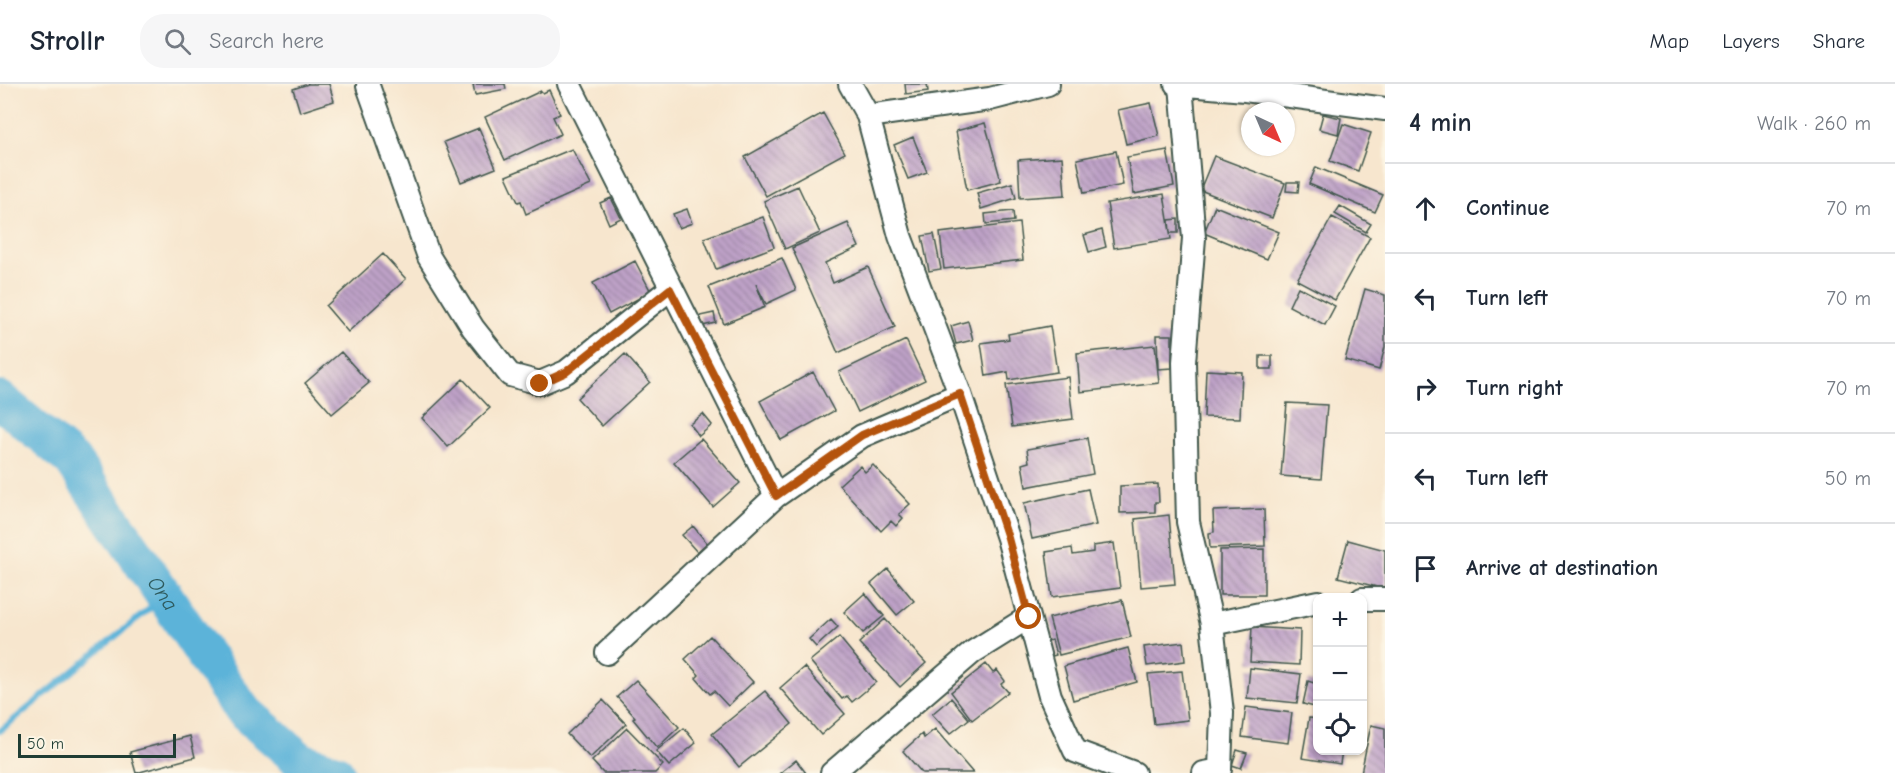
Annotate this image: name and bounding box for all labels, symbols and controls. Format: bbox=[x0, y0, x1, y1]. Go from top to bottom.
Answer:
search box bbox=[140, 14, 560, 68]
text: Strollr bbox=[30, 25, 104, 57]
icon: search bbox=[161, 25, 194, 58]
text: Search here bbox=[209, 28, 324, 54]
text: Map bbox=[1650, 29, 1689, 53]
text: Layers bbox=[1722, 29, 1780, 53]
text: Share bbox=[1813, 29, 1865, 53]
north arrow bbox=[1241, 102, 1295, 156]
text: 4 min bbox=[1409, 108, 1472, 138]
text: Walk · 260 m bbox=[1757, 112, 1871, 135]
icon: ahead bbox=[1409, 192, 1442, 225]
text: Continue bbox=[1466, 195, 1549, 221]
text: 70 m bbox=[1826, 197, 1871, 220]
icon: left bbox=[1409, 282, 1442, 315]
text: Turn left bbox=[1466, 285, 1548, 311]
text: 70 m bbox=[1826, 287, 1871, 310]
route end bbox=[526, 370, 552, 396]
icon: right bbox=[1409, 372, 1442, 405]
text: Turn right bbox=[1466, 375, 1563, 401]
text: 70 m bbox=[1826, 377, 1871, 400]
icon: left bbox=[1409, 462, 1442, 495]
text: Turn left bbox=[1466, 465, 1548, 491]
text: 50 m bbox=[1825, 467, 1871, 490]
icon: arrive bbox=[1409, 552, 1442, 585]
text: Arrive at destination bbox=[1466, 555, 1658, 581]
water label: Ona bbox=[143, 572, 183, 615]
map controls bbox=[1313, 593, 1367, 755]
button: + bbox=[1313, 593, 1367, 647]
route start bbox=[1015, 603, 1041, 629]
button: − bbox=[1313, 647, 1367, 701]
button: locate bbox=[1313, 701, 1367, 755]
scale bar bbox=[18, 731, 176, 758]
text: 50 m bbox=[27, 735, 64, 753]

